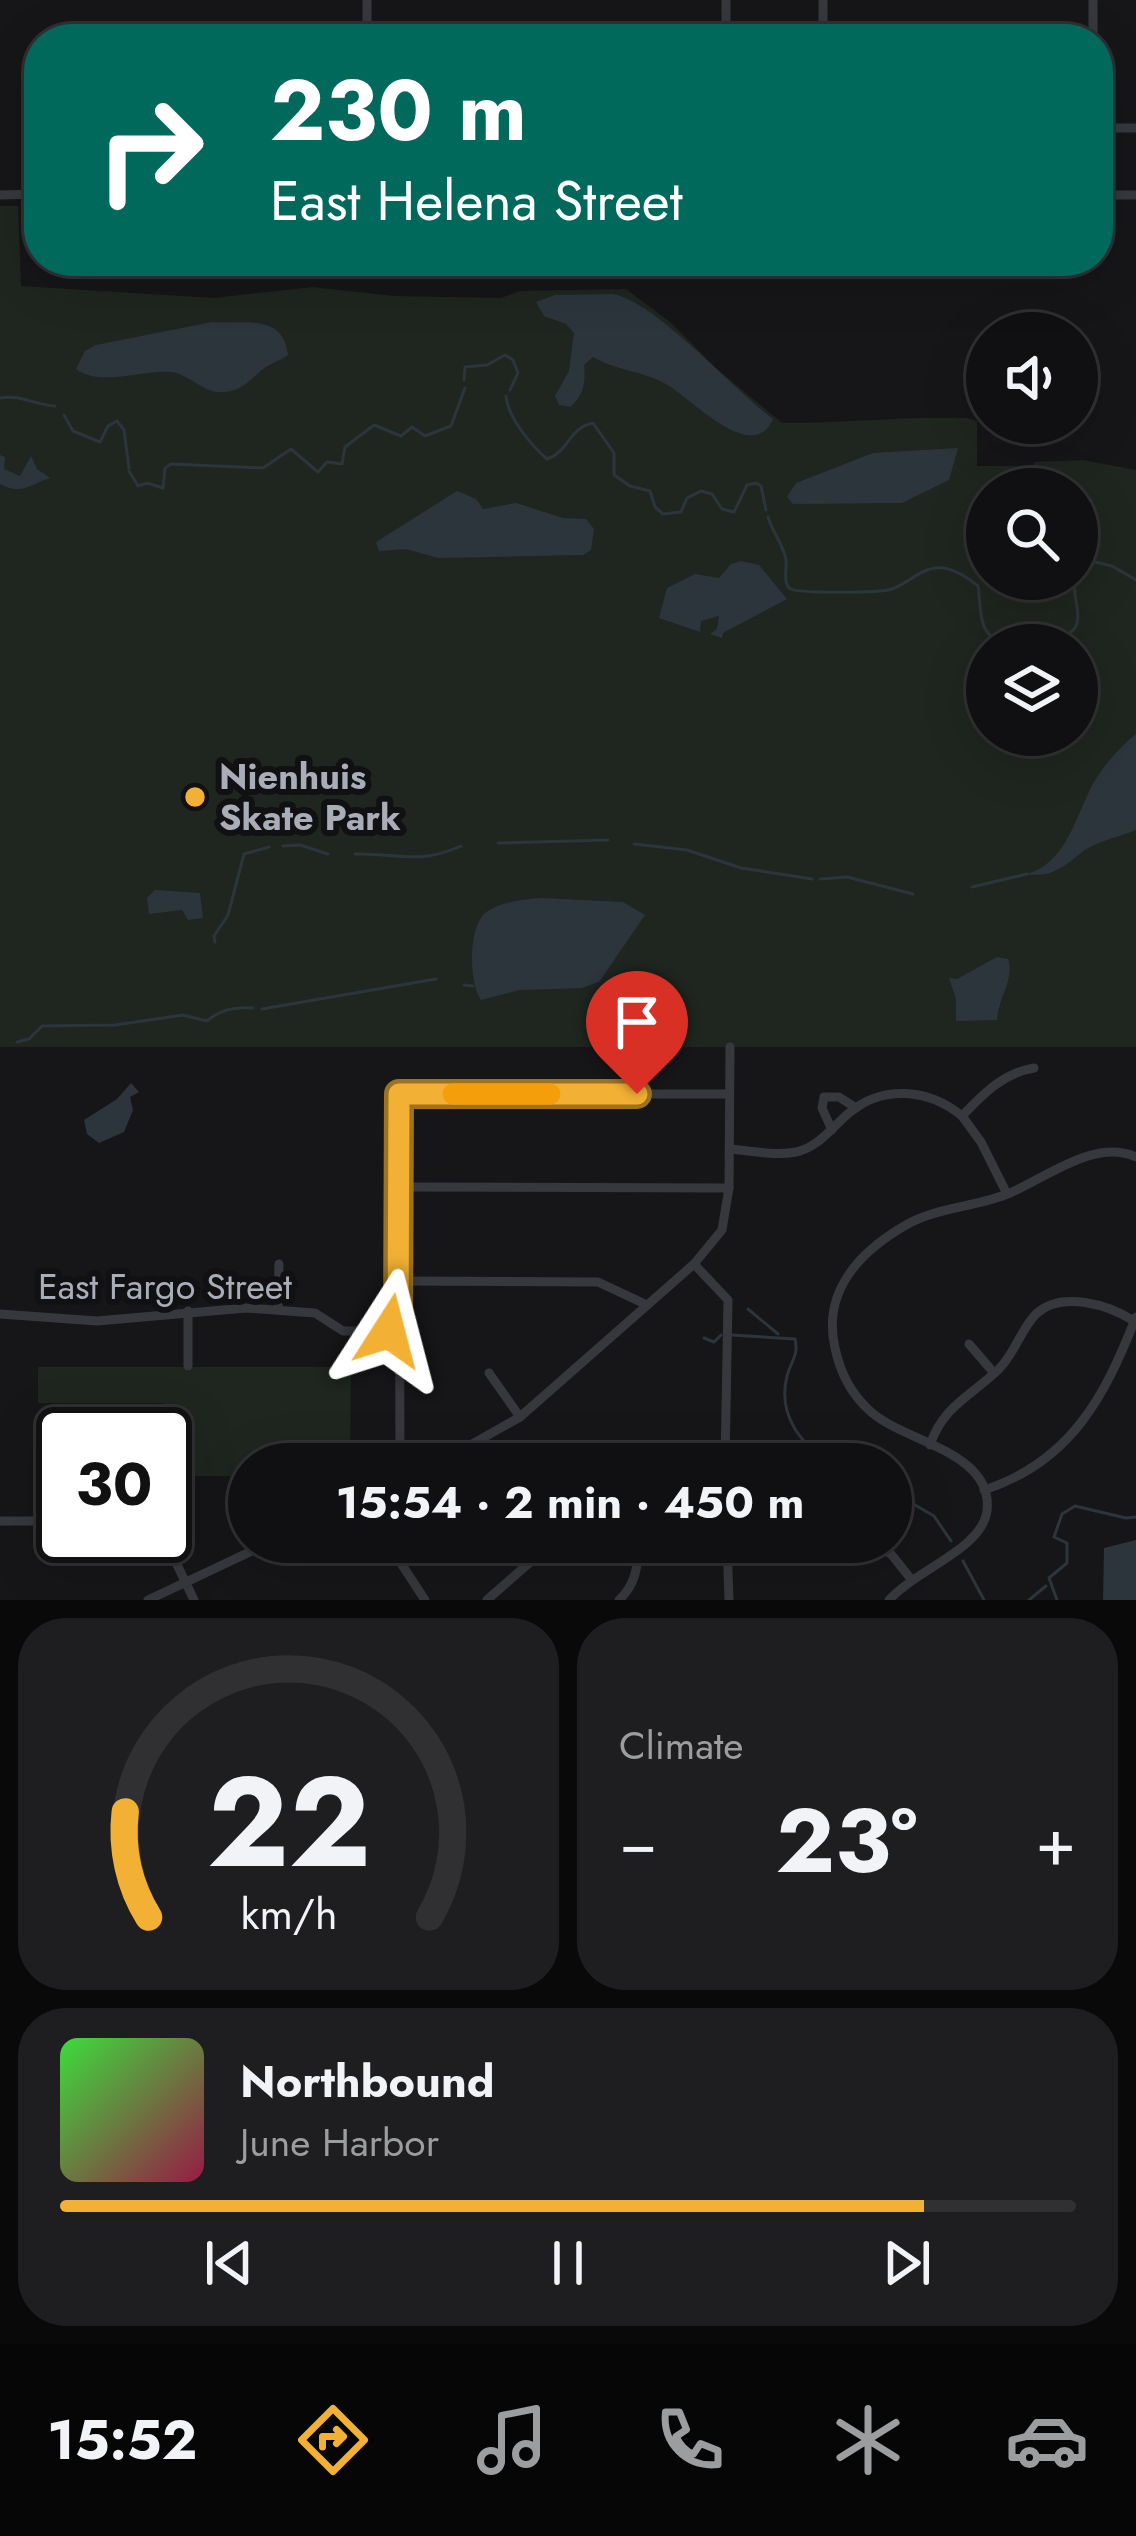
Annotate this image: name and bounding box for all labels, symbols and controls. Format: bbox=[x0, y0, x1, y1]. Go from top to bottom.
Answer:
text: 230 m bbox=[270, 50, 527, 172]
icon: right bbox=[72, 72, 228, 228]
text: East Helena Street bbox=[270, 162, 683, 240]
map controls bbox=[966, 312, 1098, 756]
button: sound bbox=[966, 312, 1098, 444]
button: search bbox=[966, 468, 1098, 600]
button: layers bbox=[966, 624, 1098, 756]
place label: Nienhuis Skate Park bbox=[219, 750, 401, 843]
marker: Nienhuis Skate Park bbox=[182, 784, 208, 810]
pin bbox=[586, 971, 688, 1094]
icon: arrive bbox=[604, 989, 670, 1055]
street label: East Fargo Street bbox=[38, 1260, 292, 1312]
position arrow bbox=[326, 1268, 452, 1394]
speed limit sign: 30 bbox=[36, 1407, 192, 1563]
text: 15:54 · 2 min · 450 m bbox=[336, 1470, 804, 1535]
text: Climate bbox=[619, 1717, 743, 1774]
text: 22 bbox=[207, 1732, 370, 1913]
text: 23° bbox=[776, 1776, 918, 1906]
text: − bbox=[619, 1794, 658, 1890]
text: + bbox=[1035, 1794, 1076, 1890]
text: km/h bbox=[240, 1883, 337, 1945]
text: Northbound bbox=[240, 2049, 495, 2114]
text: June Harbor bbox=[240, 2114, 439, 2171]
icon: previous bbox=[196, 2230, 262, 2296]
icon: pause bbox=[535, 2230, 601, 2296]
icon: next bbox=[874, 2230, 940, 2296]
icon: directions bbox=[291, 2398, 375, 2482]
icon: music bbox=[470, 2398, 554, 2482]
icon: phone bbox=[648, 2398, 732, 2482]
icon: climate bbox=[826, 2398, 910, 2482]
icon: car bbox=[1005, 2398, 1089, 2482]
text: 15:52 bbox=[47, 2401, 197, 2479]

